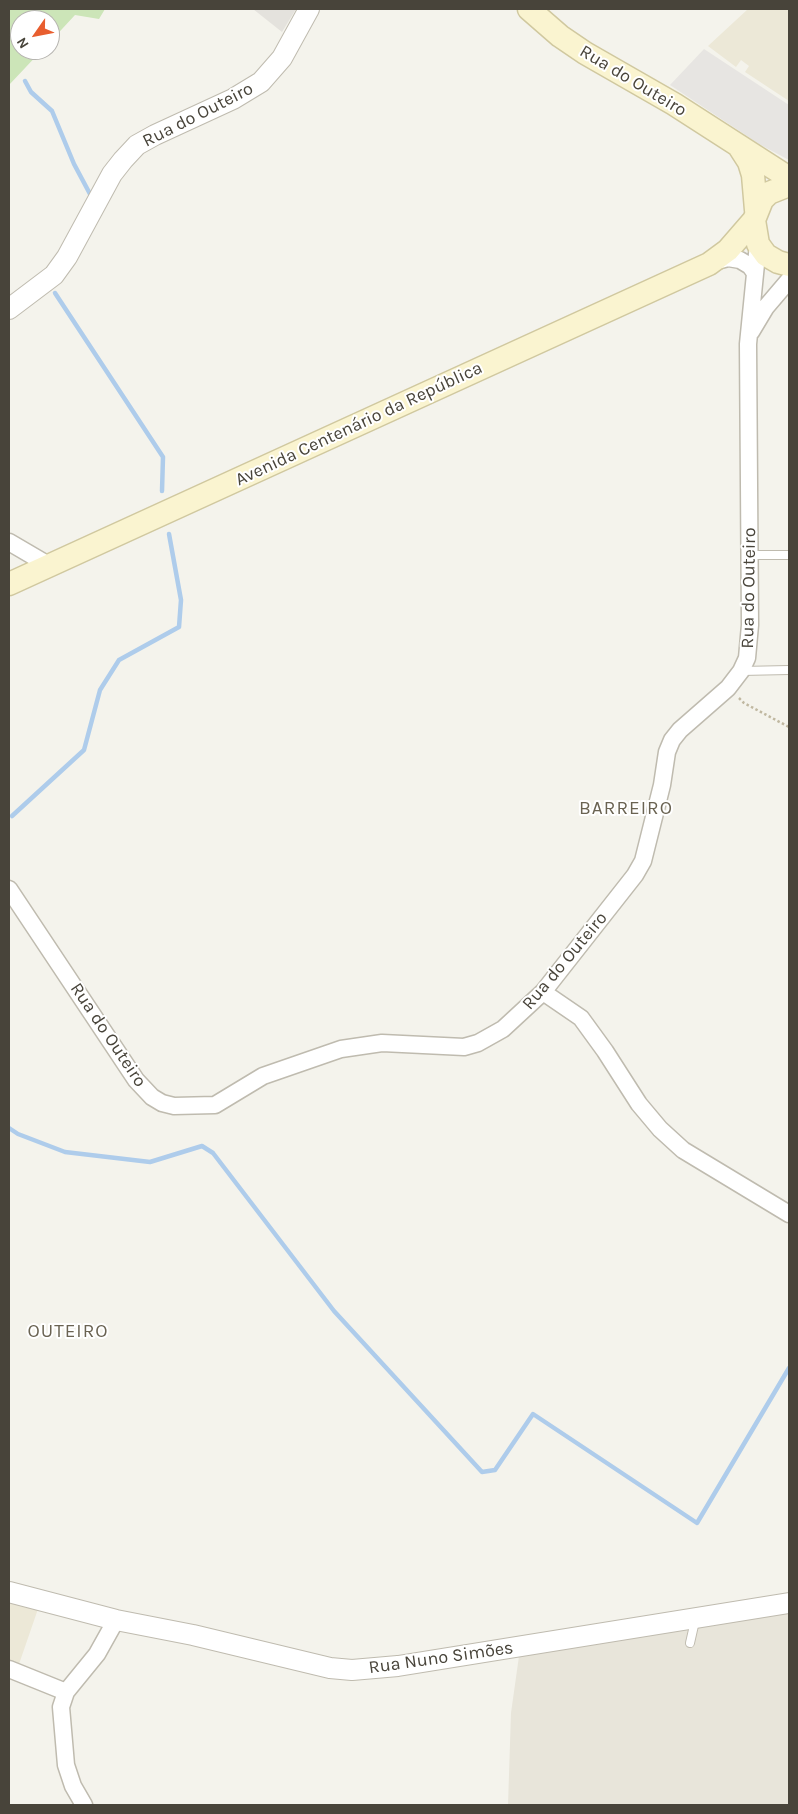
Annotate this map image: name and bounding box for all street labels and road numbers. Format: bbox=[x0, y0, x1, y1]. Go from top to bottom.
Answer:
street label: Rua do Outeiro bbox=[576, 41, 690, 121]
street label: Rua do Outeiro bbox=[139, 78, 257, 152]
street label: Avenida Centenário da República bbox=[232, 357, 486, 491]
street label: Rua do Outeiro bbox=[737, 527, 761, 649]
street label: Rua do Outeiro bbox=[518, 908, 612, 1014]
street label: Rua do Outeiro bbox=[65, 979, 151, 1091]
street label: Rua Nuno Simões bbox=[367, 1637, 515, 1679]

